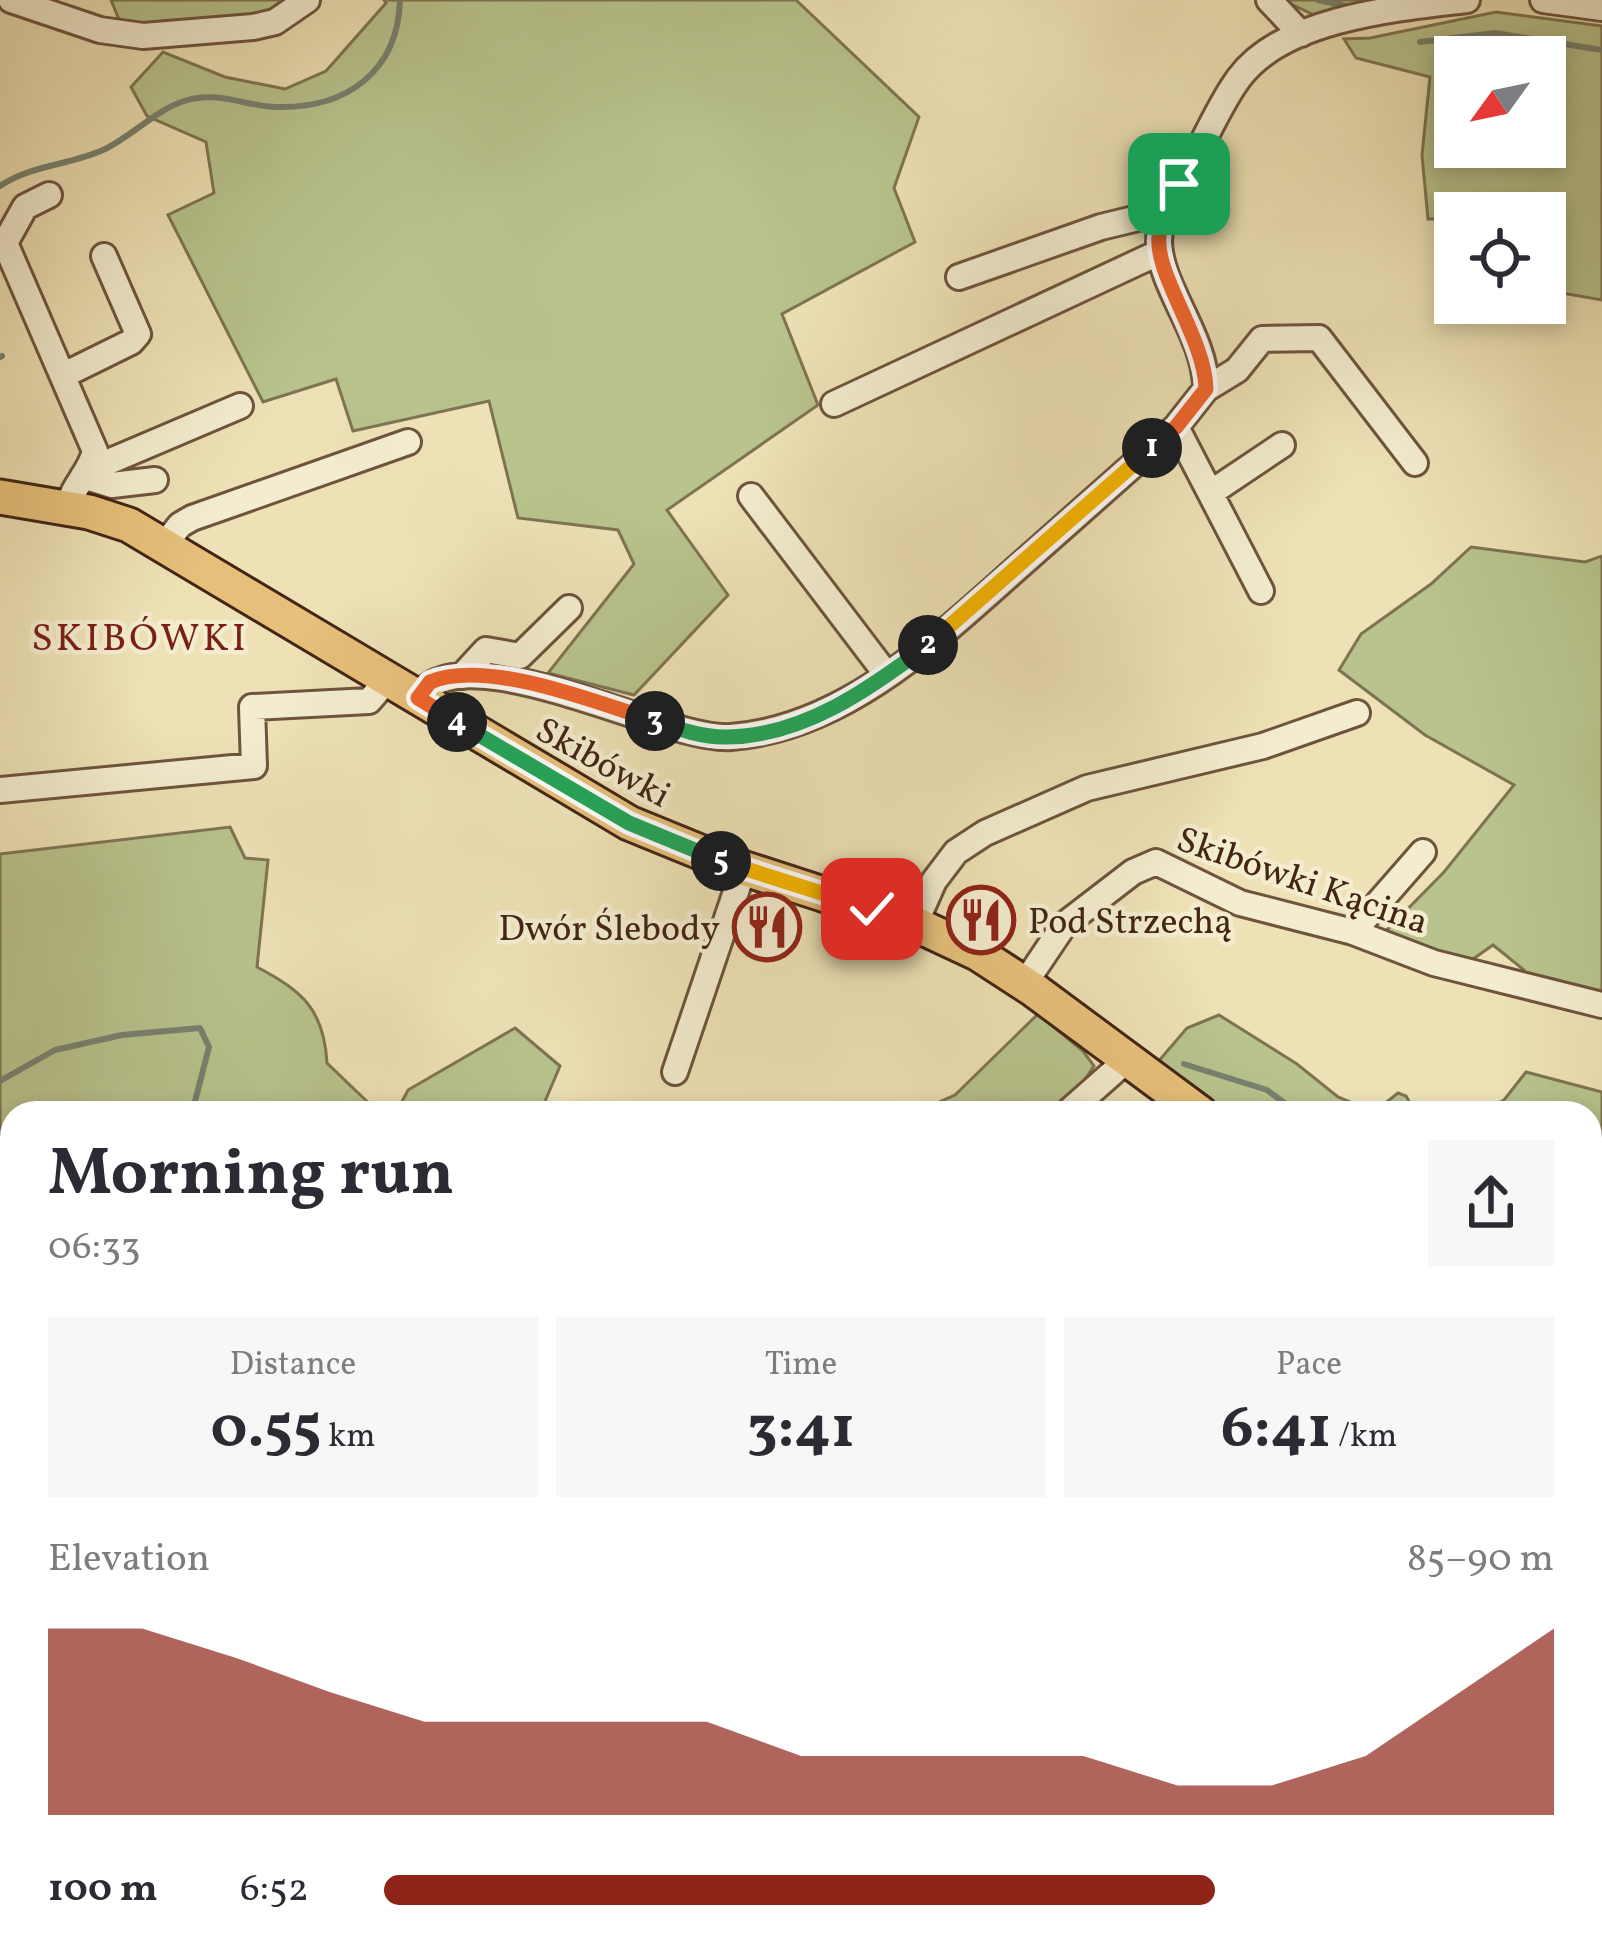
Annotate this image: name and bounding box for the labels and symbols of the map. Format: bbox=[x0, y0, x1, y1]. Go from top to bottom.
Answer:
north arrow bbox=[1434, 36, 1566, 168]
pin bbox=[1128, 133, 1230, 235]
pin: 1 bbox=[1122, 418, 1182, 478]
district label: SKIBÓWKI bbox=[31, 613, 249, 667]
pin: 2 bbox=[898, 615, 958, 675]
pin: 3 bbox=[625, 691, 685, 751]
pin: 4 bbox=[427, 692, 487, 752]
street label: Skibówki bbox=[526, 707, 679, 822]
street label: Skibówki Kącina bbox=[1169, 816, 1434, 949]
pin: 5 bbox=[691, 831, 751, 891]
pin bbox=[821, 858, 923, 960]
restaurant icon: Pod Strzechą bbox=[946, 885, 1016, 955]
restaurant icon: Dwór Ślebody bbox=[732, 892, 802, 962]
place label: Pod Strzechą bbox=[1028, 899, 1232, 949]
place label: Dwór Ślebody bbox=[498, 906, 720, 956]

